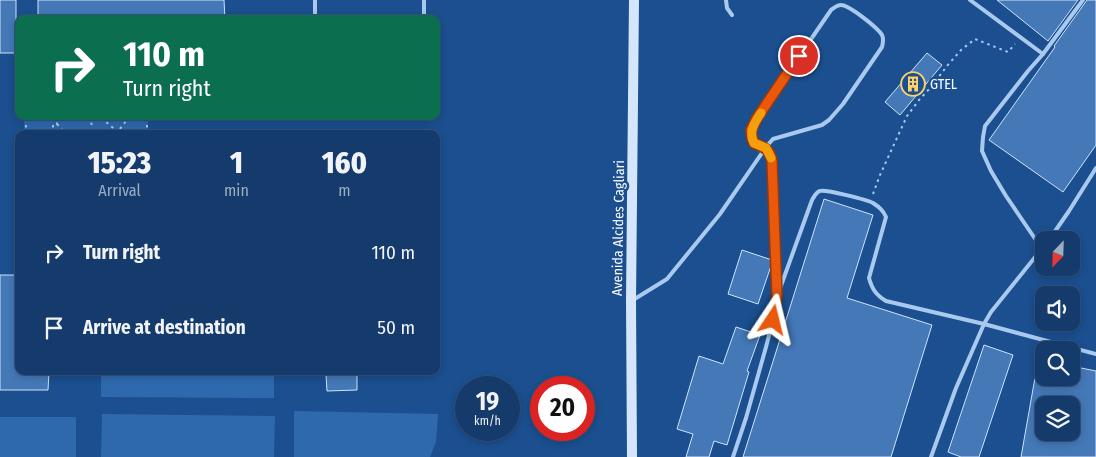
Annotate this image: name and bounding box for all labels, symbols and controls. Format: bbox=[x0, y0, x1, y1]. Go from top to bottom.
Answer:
text: 110 m bbox=[123, 33, 205, 75]
icon: right bbox=[40, 35, 105, 100]
pin bbox=[778, 35, 820, 77]
icon: arrive bbox=[785, 42, 813, 70]
building icon: GTEL bbox=[900, 71, 926, 97]
text: Turn right bbox=[123, 75, 211, 102]
place label: GTEL bbox=[930, 76, 957, 93]
text: 15:23 bbox=[88, 145, 151, 181]
text: 1 bbox=[230, 145, 243, 181]
text: 160 bbox=[322, 145, 367, 181]
street label: Avenida Alcides Cagliari bbox=[609, 160, 628, 296]
text: Arrival bbox=[98, 181, 141, 200]
text: min bbox=[224, 181, 249, 200]
text: m bbox=[338, 181, 351, 200]
north arrow bbox=[1035, 231, 1080, 276]
map controls bbox=[1035, 231, 1080, 441]
icon: right bbox=[40, 239, 68, 267]
text: Turn right bbox=[83, 241, 160, 264]
text: 110 m bbox=[371, 241, 415, 264]
button: sound bbox=[1035, 286, 1080, 331]
position arrow bbox=[746, 293, 798, 345]
icon: arrive bbox=[40, 314, 68, 342]
text: Arrive at destination bbox=[83, 316, 246, 339]
text: 50 m bbox=[377, 316, 415, 339]
button: search bbox=[1035, 341, 1080, 386]
speed limit sign: 20 bbox=[530, 376, 595, 441]
text: 19 bbox=[476, 387, 499, 417]
button: layers bbox=[1035, 396, 1080, 441]
text: km/h bbox=[474, 414, 501, 428]

